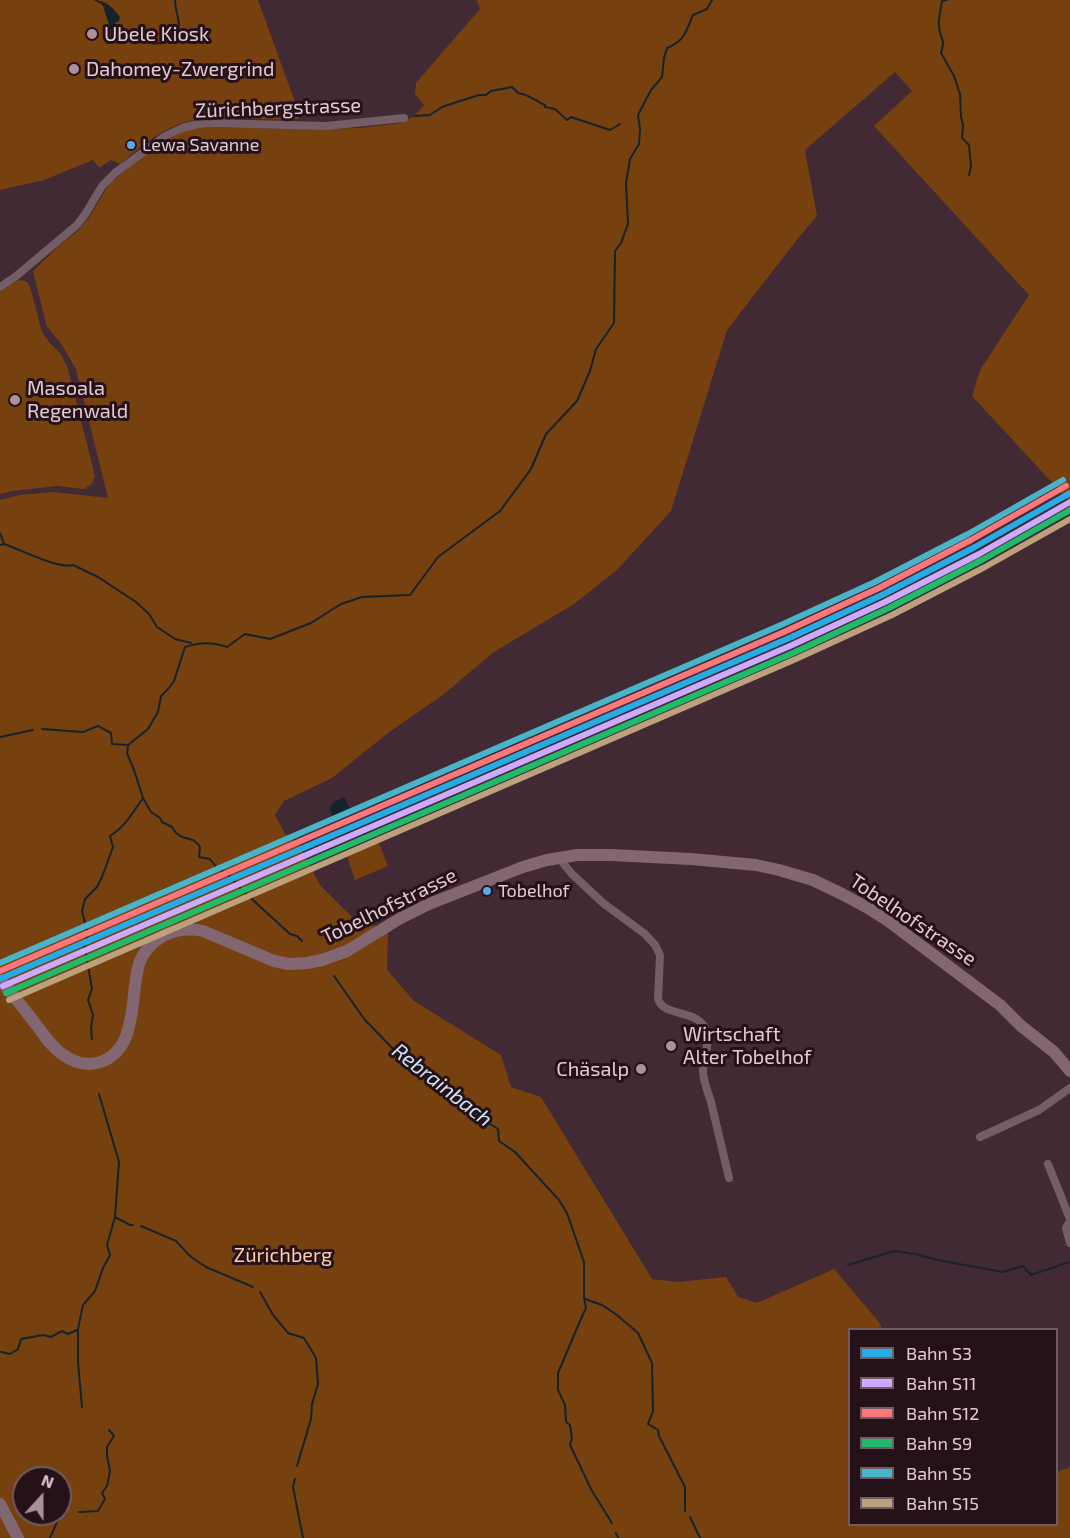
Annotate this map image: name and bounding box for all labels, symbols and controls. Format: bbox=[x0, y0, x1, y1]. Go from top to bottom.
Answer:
place label: Ubele Kiosk bbox=[104, 22, 209, 46]
marker: Ubele Kiosk bbox=[85, 27, 99, 41]
place label: Dahomey-Zwergrind bbox=[86, 57, 274, 81]
marker: Dahomey-Zwergrind bbox=[67, 62, 81, 76]
street label: Zürichbergstrasse bbox=[195, 93, 361, 123]
place label: Lewa Savanne bbox=[142, 134, 259, 156]
marker: Lewa Savanne bbox=[125, 139, 137, 151]
place label: Masoala Regenwald bbox=[27, 376, 128, 423]
marker: Masoala Regenwald bbox=[8, 393, 22, 407]
street label: Tobelhofstrasse bbox=[318, 863, 460, 949]
street label: Tobelhofstrasse bbox=[845, 869, 981, 971]
place label: Tobelhof bbox=[498, 880, 569, 902]
marker: Tobelhof bbox=[481, 885, 493, 897]
place label: Wirtschaft Alter Tobelhof bbox=[683, 1022, 811, 1069]
water label: Rebrainbach bbox=[387, 1038, 497, 1132]
marker: Wirtschaft Alter Tobelhof bbox=[664, 1039, 678, 1053]
place label: Chäsalp bbox=[556, 1057, 629, 1081]
marker: Chäsalp bbox=[634, 1062, 648, 1076]
park label: Zürichberg bbox=[234, 1243, 332, 1267]
legend bbox=[848, 1328, 1058, 1526]
text: Bahn S3 bbox=[906, 1342, 972, 1364]
text: Bahn S11 bbox=[906, 1372, 976, 1394]
text: Bahn S12 bbox=[906, 1402, 979, 1424]
text: Bahn S9 bbox=[906, 1432, 972, 1454]
text: Bahn S5 bbox=[906, 1462, 972, 1484]
north arrow bbox=[12, 1466, 72, 1526]
text: N bbox=[39, 1470, 57, 1492]
text: Bahn S15 bbox=[906, 1492, 979, 1514]

